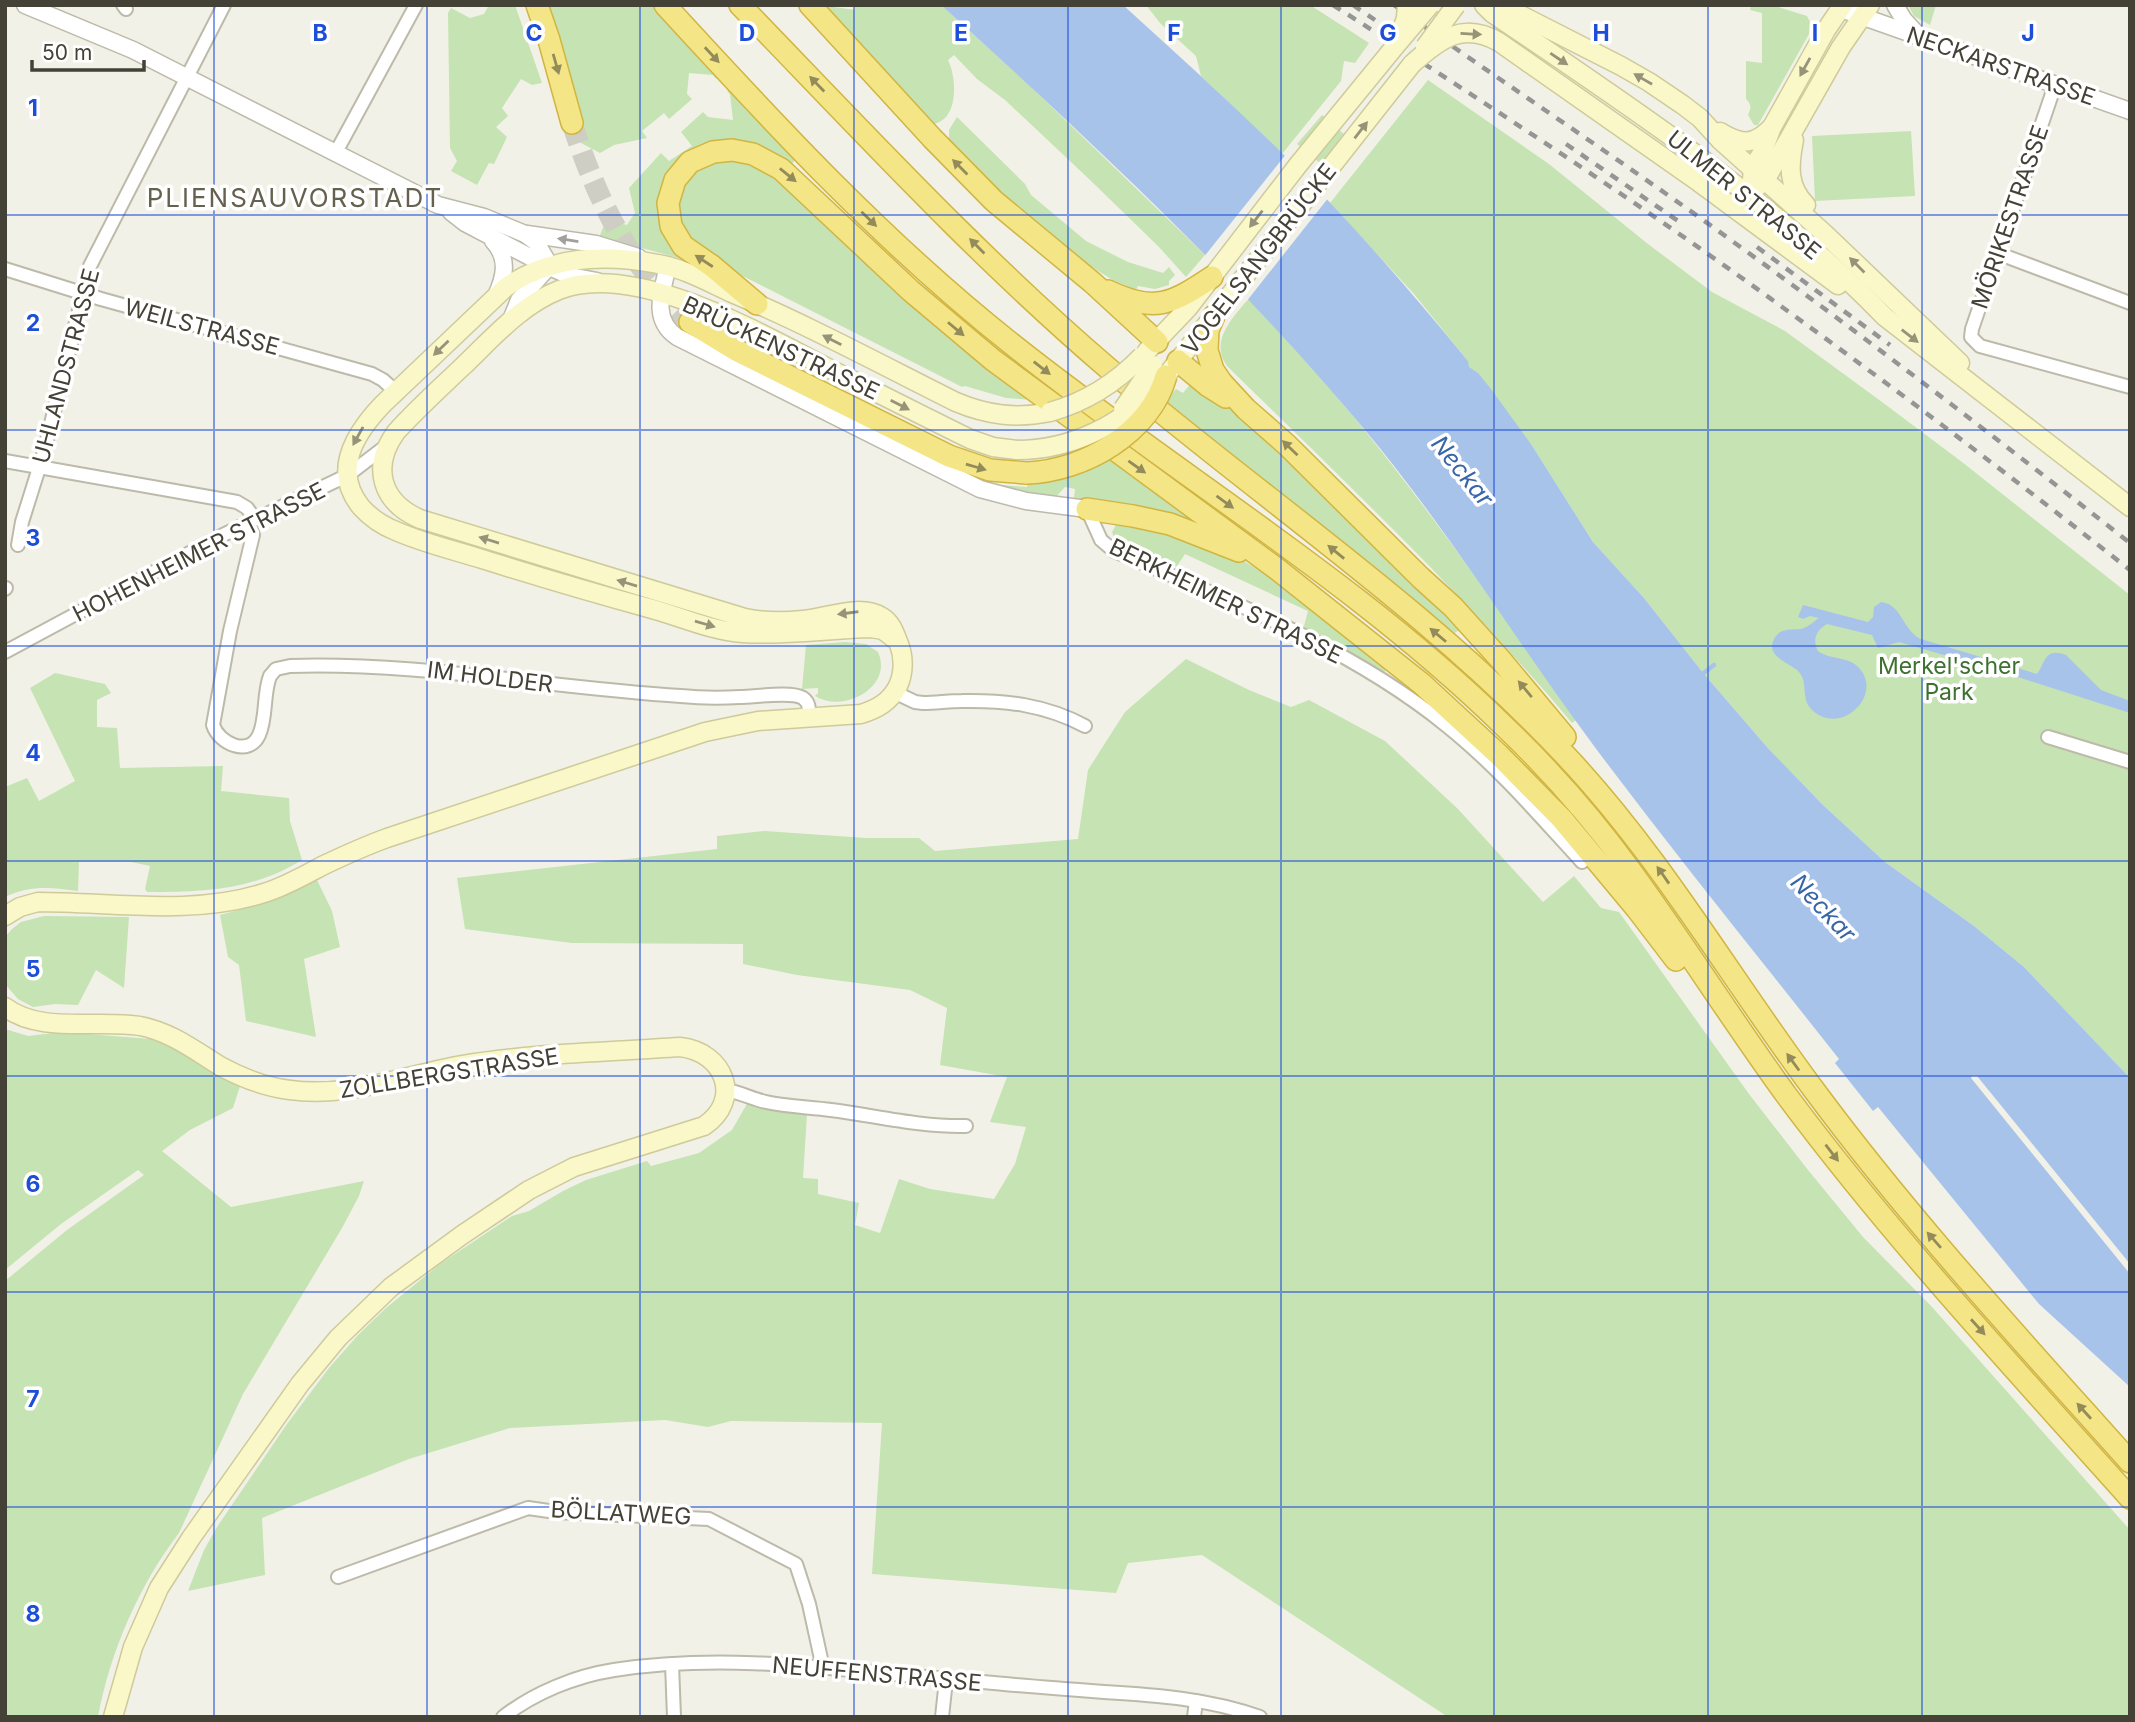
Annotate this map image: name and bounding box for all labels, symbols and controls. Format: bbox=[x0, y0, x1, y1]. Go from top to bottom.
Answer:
text: B bbox=[312, 19, 328, 47]
text: C bbox=[525, 19, 543, 47]
text: D bbox=[739, 19, 755, 47]
text: E bbox=[954, 19, 968, 47]
text: F bbox=[1167, 19, 1181, 47]
text: G bbox=[1379, 19, 1397, 47]
text: H bbox=[1592, 19, 1610, 47]
text: I bbox=[1812, 19, 1818, 47]
text: J bbox=[2021, 19, 2035, 47]
street label: NECKARSTRASSE bbox=[1903, 21, 2099, 111]
scale bar bbox=[32, 28, 144, 72]
one-way arrow bbox=[1460, 28, 1482, 39]
text: 50 m bbox=[42, 40, 92, 65]
one-way arrow bbox=[703, 46, 719, 63]
one-way arrow bbox=[1550, 52, 1569, 65]
one-way arrow bbox=[551, 53, 561, 74]
one-way arrow bbox=[1799, 57, 1811, 77]
one-way arrow bbox=[1634, 73, 1653, 85]
one-way arrow bbox=[809, 76, 825, 93]
text: 1 bbox=[28, 94, 38, 122]
one-way arrow bbox=[1354, 121, 1368, 139]
street label: MÖRIKESTRASSE bbox=[1965, 122, 2055, 312]
street label: ULMER STRASSE bbox=[1662, 124, 1826, 266]
street label: VOGELSANGBRÜCKE bbox=[1176, 158, 1342, 360]
one-way arrow bbox=[952, 159, 969, 176]
one-way arrow bbox=[779, 168, 797, 183]
district label: PLIENSAUVORSTADT bbox=[147, 182, 443, 213]
one-way arrow bbox=[1249, 210, 1264, 228]
one-way arrow bbox=[860, 211, 877, 227]
one-way arrow bbox=[557, 234, 579, 245]
one-way arrow bbox=[969, 238, 985, 255]
one-way arrow bbox=[695, 254, 713, 268]
one-way arrow bbox=[1850, 257, 1866, 274]
street label: UHLANDSTRASSE bbox=[27, 265, 105, 467]
street label: BRÜCKENSTRASSE bbox=[678, 290, 884, 406]
street label: WEILSTRASSE bbox=[121, 293, 283, 361]
text: 2 bbox=[26, 309, 40, 337]
one-way arrow bbox=[947, 321, 964, 336]
one-way arrow bbox=[1901, 329, 1919, 343]
one-way arrow bbox=[822, 334, 842, 345]
one-way arrow bbox=[432, 340, 449, 357]
one-way arrow bbox=[1032, 360, 1050, 375]
one-way arrow bbox=[891, 399, 910, 411]
one-way arrow bbox=[352, 426, 364, 445]
water label: Neckar bbox=[1425, 430, 1500, 512]
one-way arrow bbox=[1282, 441, 1299, 457]
one-way arrow bbox=[1128, 460, 1146, 474]
one-way arrow bbox=[966, 462, 987, 472]
street label: HOHENHEIMER STRASSE bbox=[68, 476, 330, 628]
one-way arrow bbox=[1216, 495, 1234, 509]
text: 3 bbox=[26, 524, 40, 552]
street label: BERKHEIMER STRASSE bbox=[1105, 532, 1347, 670]
one-way arrow bbox=[479, 535, 500, 545]
one-way arrow bbox=[1328, 544, 1346, 559]
one-way arrow bbox=[616, 577, 637, 587]
one-way arrow bbox=[837, 608, 859, 619]
one-way arrow bbox=[695, 620, 716, 630]
one-way arrow bbox=[1429, 627, 1447, 643]
park label: Merkel'scher Park bbox=[1878, 652, 2020, 706]
street label: IM HOLDER bbox=[426, 655, 555, 699]
one-way arrow bbox=[1518, 680, 1533, 697]
text: 4 bbox=[25, 739, 41, 767]
one-way arrow bbox=[1656, 866, 1670, 884]
water label: Neckar bbox=[1785, 868, 1863, 948]
text: 5 bbox=[26, 955, 40, 983]
street label: ZOLLBERGSTRASSE bbox=[337, 1042, 561, 1104]
one-way arrow bbox=[1786, 1053, 1800, 1071]
one-way arrow bbox=[1824, 1144, 1838, 1162]
text: 6 bbox=[26, 1170, 40, 1198]
one-way arrow bbox=[1926, 1231, 1942, 1249]
one-way arrow bbox=[1970, 1318, 1986, 1336]
text: 7 bbox=[26, 1385, 40, 1413]
one-way arrow bbox=[2077, 1403, 2093, 1420]
street label: BÖLLATWEG bbox=[550, 1495, 692, 1531]
text: 8 bbox=[26, 1600, 40, 1628]
street label: NEUFFENSTRASSE bbox=[771, 1651, 983, 1697]

